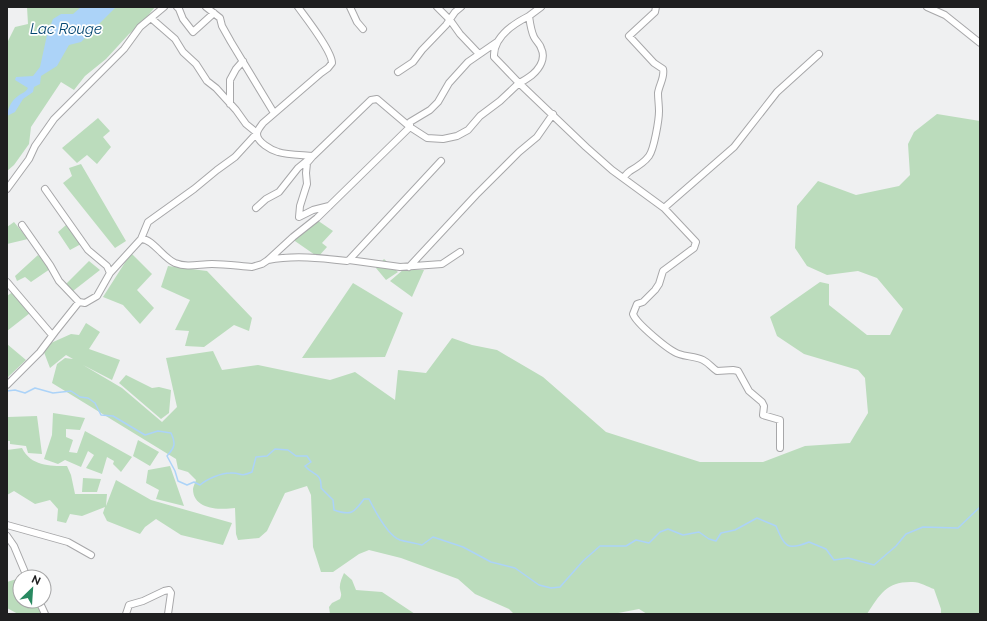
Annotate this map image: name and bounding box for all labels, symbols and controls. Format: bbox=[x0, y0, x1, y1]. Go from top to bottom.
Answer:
water label: Lac Rouge bbox=[30, 20, 102, 38]
north arrow bbox=[12, 569, 52, 609]
text: N bbox=[29, 573, 43, 588]

